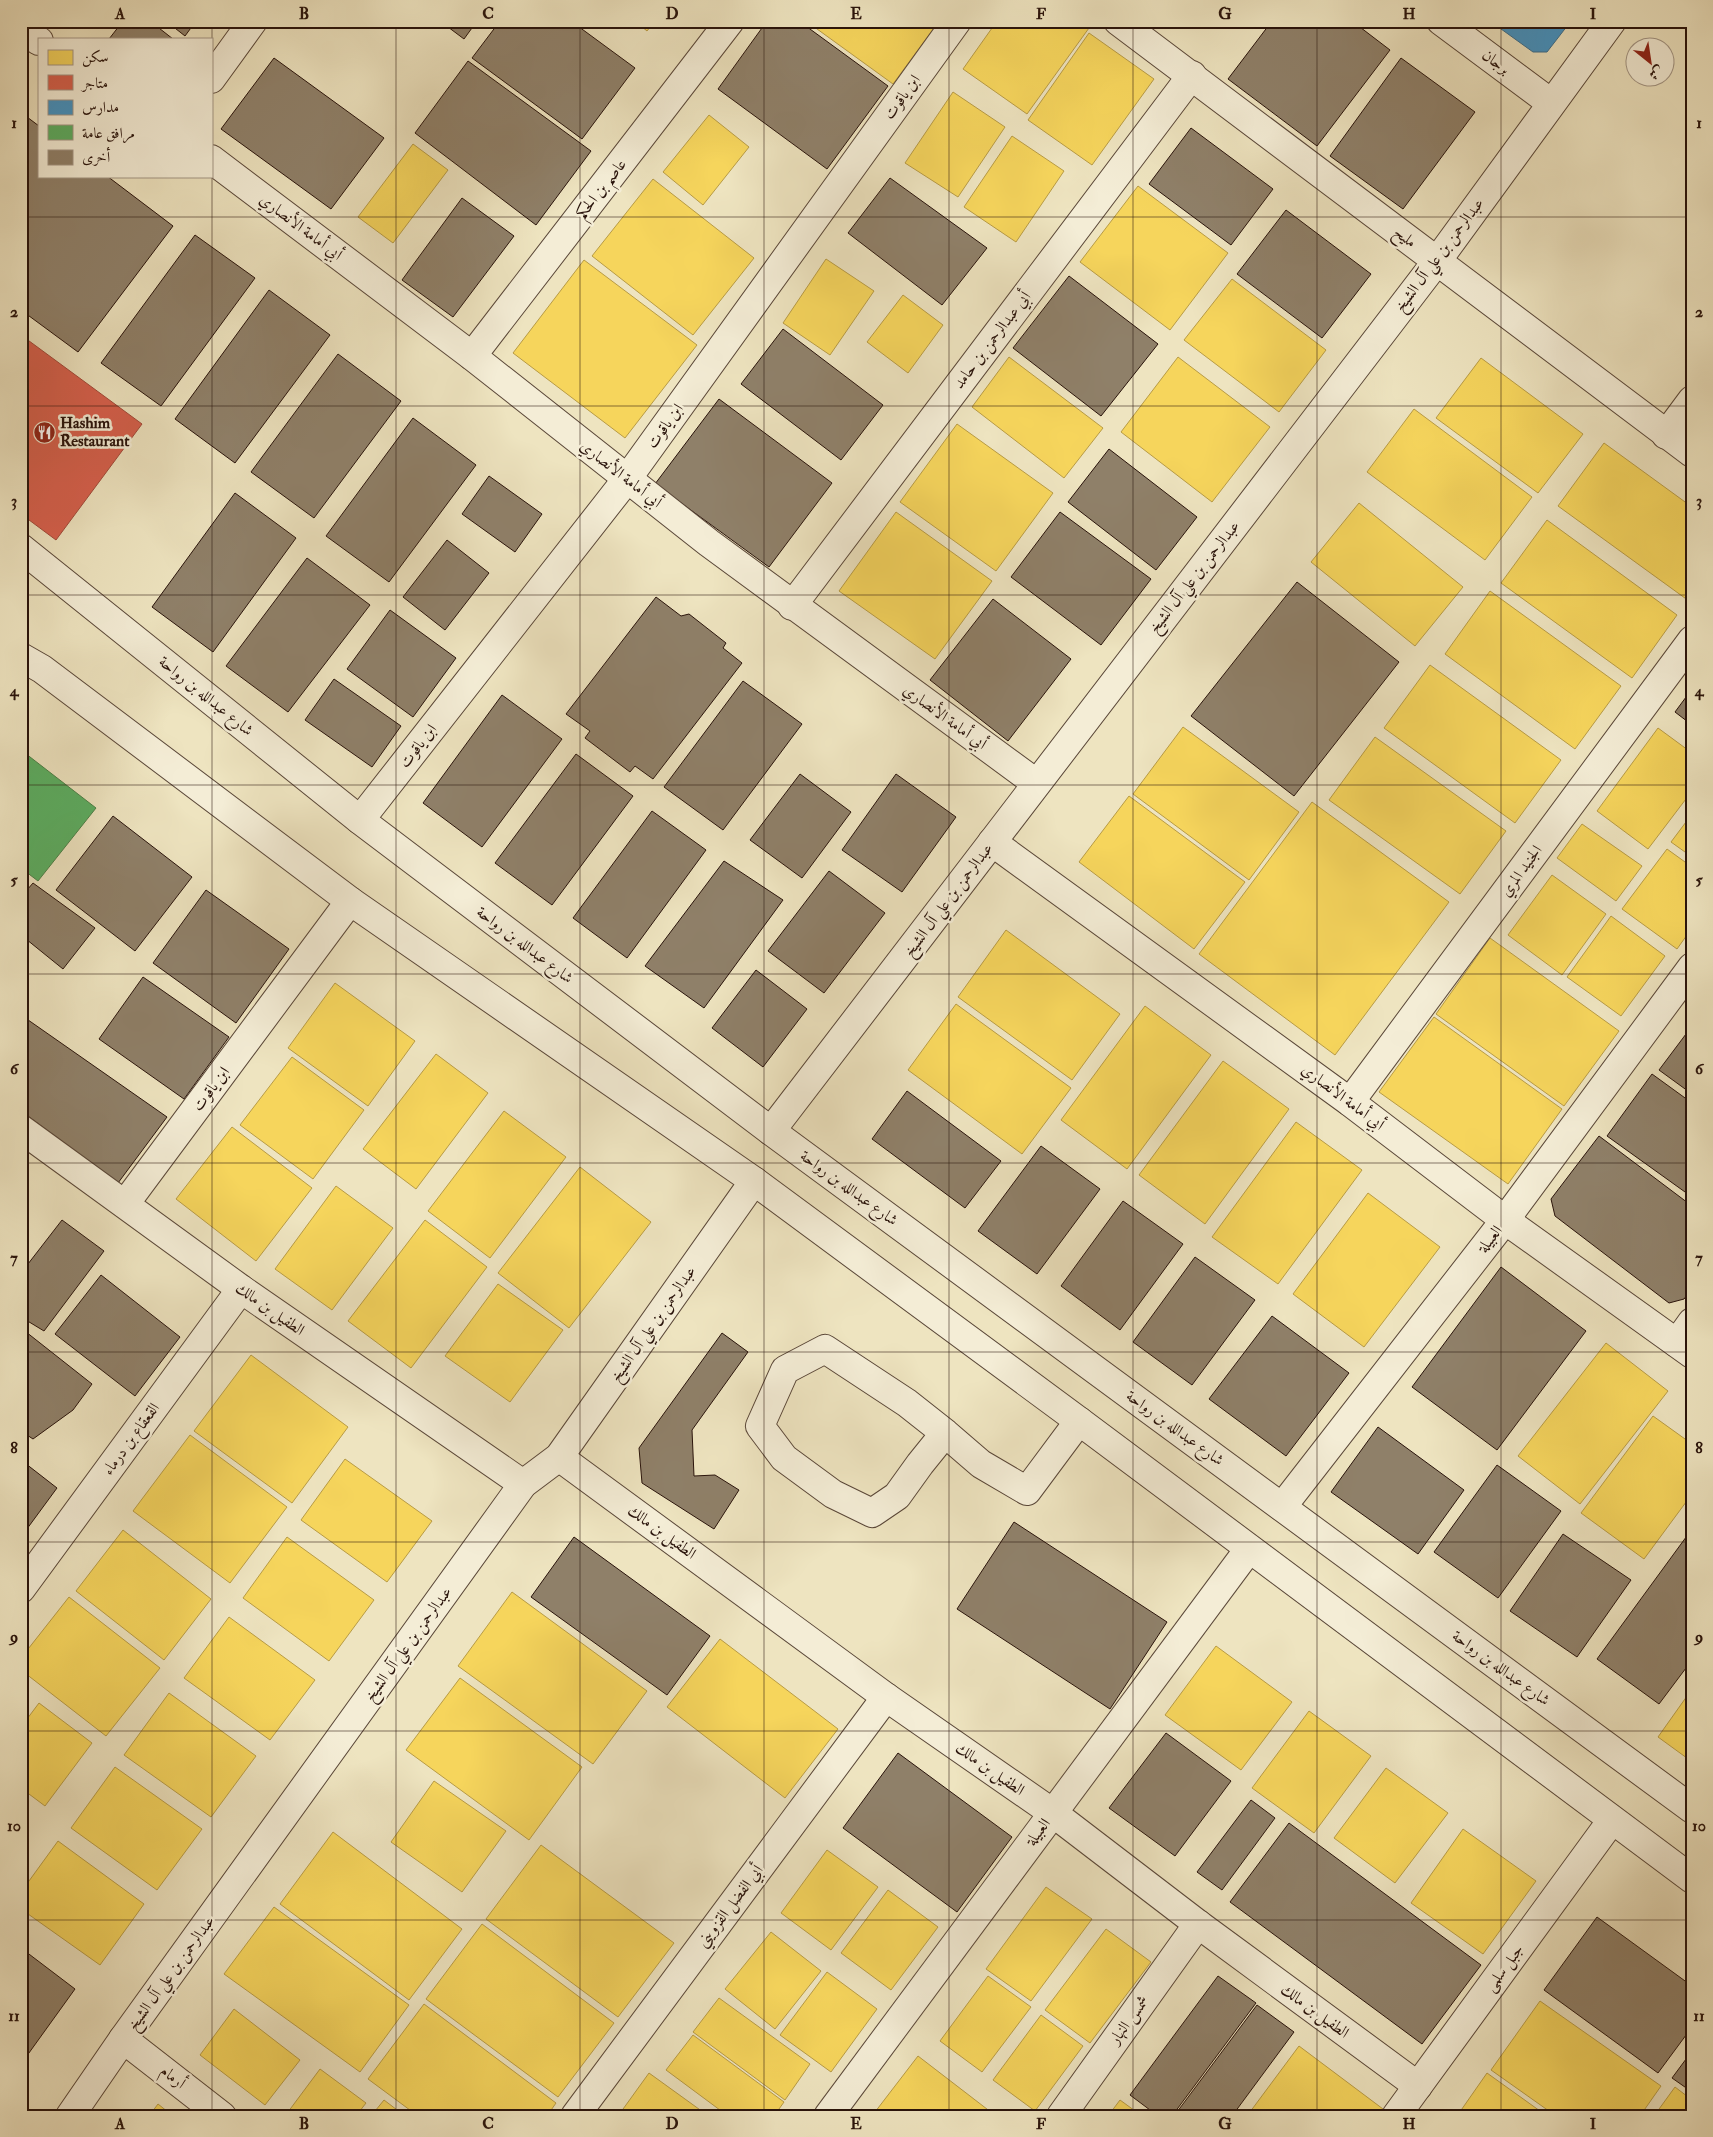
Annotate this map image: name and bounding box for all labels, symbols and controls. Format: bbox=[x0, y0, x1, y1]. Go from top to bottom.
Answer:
text: A bbox=[114, 4, 126, 24]
text: B bbox=[299, 4, 309, 24]
text: C bbox=[482, 4, 494, 24]
text: D bbox=[665, 4, 679, 24]
text: E bbox=[850, 4, 862, 24]
text: F bbox=[1036, 4, 1046, 24]
text: G bbox=[1218, 4, 1232, 24]
text: H bbox=[1402, 4, 1416, 24]
text: I bbox=[1590, 4, 1597, 24]
legend bbox=[38, 38, 212, 178]
north arrow bbox=[1626, 38, 1676, 88]
street label: برجان bbox=[1478, 45, 1514, 79]
text: سكن bbox=[82, 48, 109, 67]
text: ش bbox=[1646, 62, 1667, 84]
street label: ابن ياقوت bbox=[879, 71, 925, 123]
text: متاجر bbox=[80, 74, 108, 93]
text: مدارس bbox=[82, 98, 119, 117]
text: 1 bbox=[11, 113, 17, 133]
text: 1 bbox=[1696, 113, 1702, 133]
text: مرافق عامة bbox=[82, 124, 135, 144]
text: أخرى bbox=[82, 146, 111, 167]
street label: عاصم بن الحكم bbox=[571, 155, 635, 227]
street label: أبي أمامة الأنصاري bbox=[254, 188, 348, 266]
street label: عبدالرحمن بن علي آل الشيخ bbox=[1390, 194, 1492, 319]
street label: مليح bbox=[1387, 222, 1420, 255]
street label: أبي عبدالرحمن بن حامد bbox=[947, 286, 1037, 394]
text: 2 bbox=[10, 302, 18, 322]
text: 2 bbox=[1695, 302, 1703, 322]
street label: ابن ياقوت bbox=[642, 400, 688, 452]
place label: Hashim Restaurant bbox=[60, 413, 130, 451]
restaurant icon: Hashim Restaurant bbox=[32, 420, 56, 444]
street label: أبي أمامة الأنصاري bbox=[575, 434, 667, 514]
text: 3 bbox=[11, 491, 17, 511]
text: 3 bbox=[1696, 491, 1702, 511]
street label: عبدالرحمن بن علي آل الشيخ bbox=[1144, 517, 1248, 640]
street label: شارع عبدالله بن رواحة bbox=[153, 652, 257, 743]
street label: أبي أمامة الأنصاري bbox=[898, 678, 992, 756]
text: 4 bbox=[9, 681, 20, 701]
text: 4 bbox=[1694, 681, 1705, 701]
street label: ابن ياقوت bbox=[395, 720, 441, 772]
street label: عبدالرحمن بن علي آل الشيخ bbox=[899, 839, 1001, 964]
street label: الجنيد المري bbox=[1496, 841, 1548, 902]
text: 5 bbox=[10, 870, 18, 890]
text: 5 bbox=[1695, 870, 1703, 890]
street label: شارع عبدالله بن رواحة bbox=[471, 902, 577, 990]
street label: أبي أمامة الأنصاري bbox=[1296, 1058, 1390, 1136]
text: 6 bbox=[10, 1059, 20, 1079]
text: 6 bbox=[1695, 1059, 1705, 1079]
street label: ابن ياقوت bbox=[188, 1063, 234, 1115]
street label: شارع عبدالله بن رواحة bbox=[794, 1146, 902, 1233]
street label: العبيلة bbox=[1472, 1221, 1507, 1258]
text: 7 bbox=[10, 1248, 18, 1268]
text: 7 bbox=[1695, 1248, 1703, 1268]
street label: عبدالرحمن بن علي آل الشيخ bbox=[605, 1262, 705, 1389]
street label: الطفيل بن مالك bbox=[231, 1278, 308, 1341]
street label: شارع عبدالله بن رواحة bbox=[1120, 1386, 1228, 1473]
street label: القعقاع بن درماء bbox=[98, 1399, 166, 1481]
text: 8 bbox=[10, 1438, 18, 1458]
text: 8 bbox=[1695, 1438, 1703, 1458]
street label: الطفيل بن مالك bbox=[623, 1500, 700, 1564]
street label: عبدالرحمن بن علي آل الشيخ bbox=[360, 1583, 460, 1708]
street label: شارع عبدالله بن رواحة bbox=[1446, 1626, 1554, 1713]
text: 9 bbox=[8, 1627, 18, 1647]
text: 9 bbox=[1693, 1627, 1703, 1647]
street label: الطفيل بن مالك bbox=[951, 1738, 1028, 1801]
street label: العبيلة bbox=[1021, 1814, 1055, 1851]
text: 10 bbox=[7, 1816, 21, 1836]
text: 10 bbox=[1692, 1816, 1706, 1836]
street label: أبي الفضل القزويني bbox=[691, 1859, 771, 1954]
street label: عبدالرحمن بن علي آل الشيخ bbox=[123, 1912, 223, 2037]
street label: جبل سلمى bbox=[1480, 1940, 1529, 1996]
street label: الطفيل بن مالك bbox=[1276, 1979, 1353, 2043]
street label: شمس النهار bbox=[1103, 1992, 1153, 2050]
text: 11 bbox=[8, 2006, 20, 2026]
text: 11 bbox=[1693, 2006, 1705, 2026]
street label: أرمام bbox=[154, 2059, 191, 2097]
text: A bbox=[114, 2114, 126, 2134]
text: B bbox=[299, 2114, 309, 2134]
text: C bbox=[482, 2114, 494, 2134]
text: D bbox=[665, 2114, 679, 2134]
text: E bbox=[850, 2114, 862, 2134]
text: F bbox=[1036, 2114, 1046, 2134]
text: G bbox=[1218, 2114, 1232, 2134]
text: H bbox=[1402, 2114, 1416, 2134]
text: I bbox=[1590, 2114, 1597, 2134]

